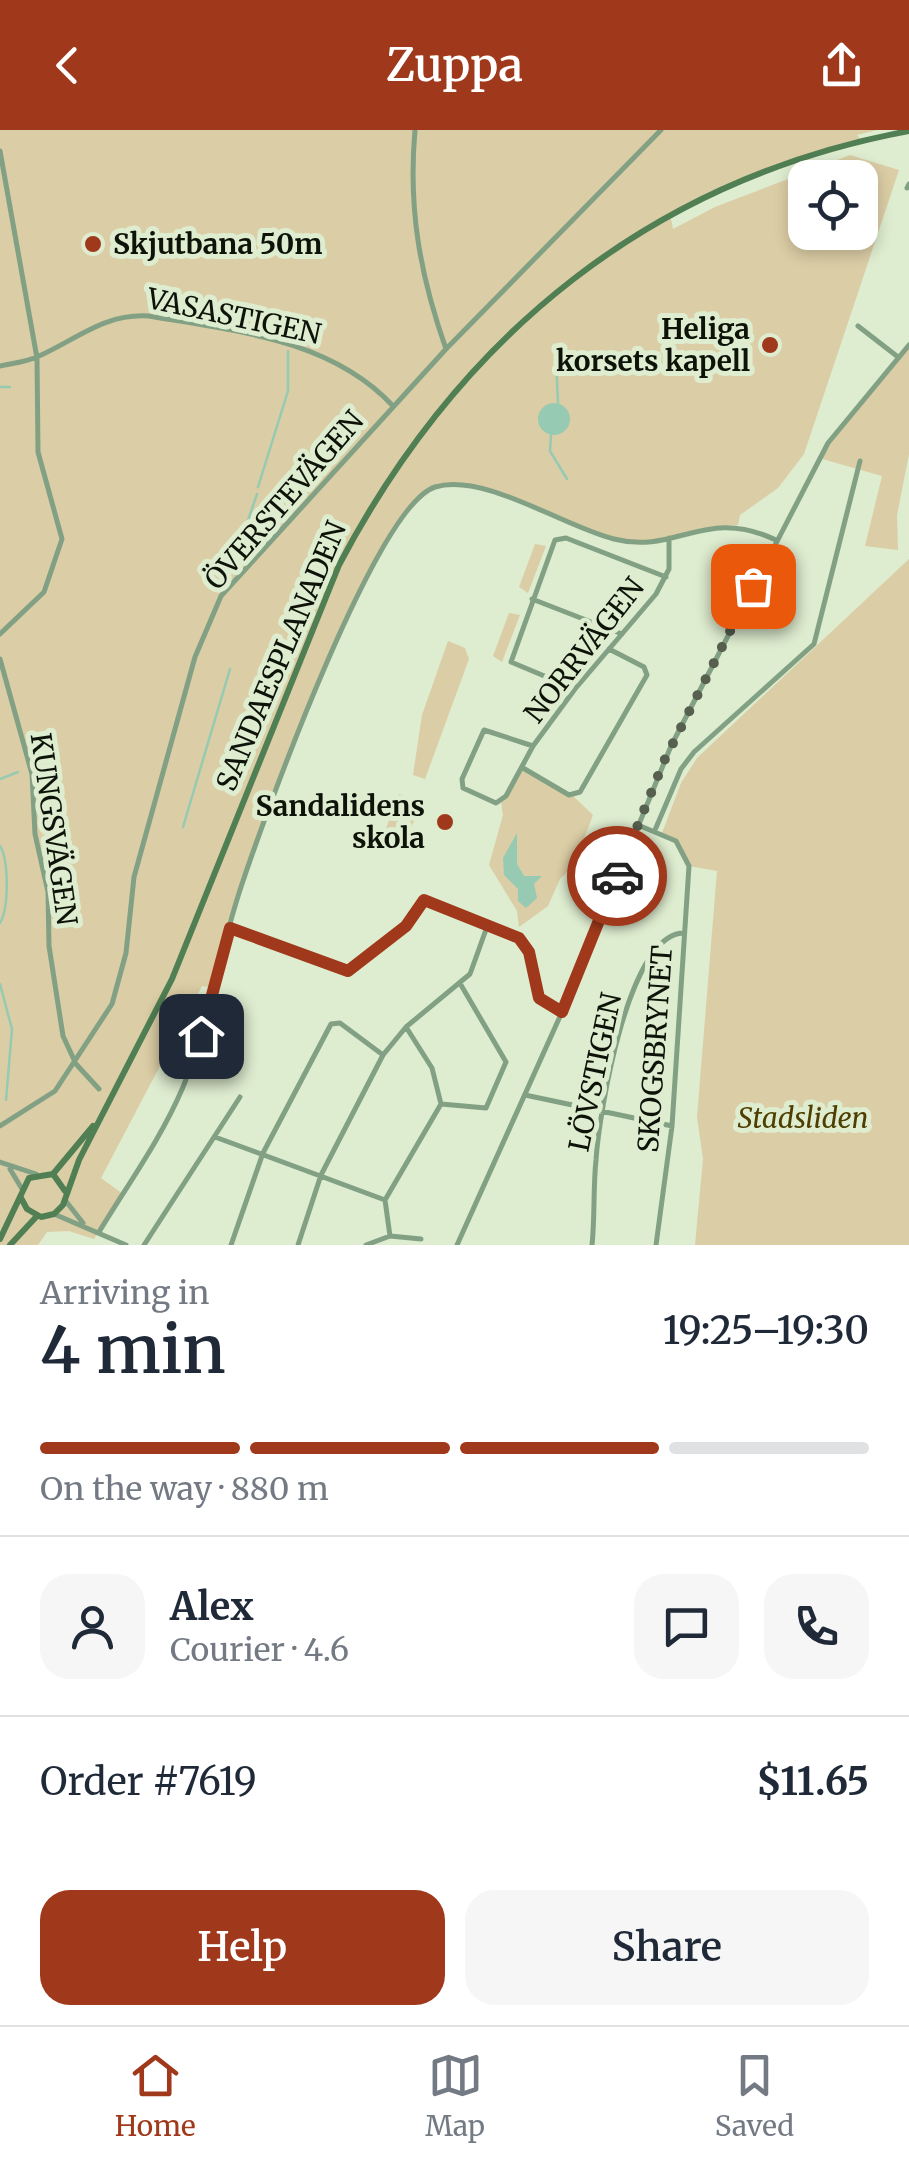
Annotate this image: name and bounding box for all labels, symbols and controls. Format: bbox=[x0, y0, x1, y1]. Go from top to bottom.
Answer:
text: Zuppa bbox=[386, 37, 523, 93]
icon: back bbox=[40, 38, 95, 93]
icon: share bbox=[814, 38, 869, 93]
map controls bbox=[788, 160, 878, 250]
button: locate bbox=[788, 160, 878, 250]
place label: Skjutbana 50m bbox=[113, 226, 322, 262]
marker: Skjutbana 50m bbox=[82, 233, 104, 255]
street label: VASASTIGEN bbox=[143, 280, 325, 352]
place label: Heliga korsets kapell bbox=[556, 311, 750, 379]
marker: Heliga korsets kapell bbox=[759, 334, 781, 356]
street label: ÖVERSTEVÄGEN bbox=[197, 403, 372, 597]
street label: SANDAESPLANADEN bbox=[208, 516, 354, 796]
pin bbox=[711, 544, 796, 629]
icon: bag bbox=[726, 559, 781, 614]
street label: NORRVÄGEN bbox=[516, 570, 652, 730]
street label: KUNGSVÄGEN bbox=[23, 731, 85, 928]
place label: Sandalidens skola bbox=[255, 788, 425, 856]
marker: Sandalidens skola bbox=[434, 811, 456, 833]
courier bbox=[567, 826, 667, 926]
icon: car bbox=[590, 849, 645, 904]
street label: SKOGSBRYNET bbox=[630, 944, 680, 1154]
street label: LÖVSTIGEN bbox=[561, 989, 629, 1155]
pin bbox=[159, 994, 244, 1079]
icon: home bbox=[174, 1009, 229, 1064]
park label: Stadsliden bbox=[738, 1100, 868, 1136]
text: Arriving in bbox=[40, 1273, 209, 1313]
text: 19:25–19:30 bbox=[663, 1307, 869, 1354]
text: 4 min bbox=[40, 1309, 226, 1391]
text: On the way · 880 m bbox=[40, 1469, 329, 1509]
button: person bbox=[40, 1574, 145, 1679]
button: chat bbox=[634, 1574, 739, 1679]
button: phone bbox=[764, 1574, 869, 1679]
text: Alex bbox=[170, 1583, 254, 1630]
text: Courier · 4.6 bbox=[170, 1630, 349, 1670]
text: Order #7619 bbox=[40, 1758, 257, 1805]
text: $11.65 bbox=[756, 1758, 869, 1805]
button: Help bbox=[40, 1890, 445, 2005]
button: Share bbox=[465, 1890, 869, 2005]
tab: Home bbox=[115, 2048, 196, 2144]
tab: Map bbox=[425, 2048, 485, 2144]
tab: Saved bbox=[715, 2048, 794, 2144]

